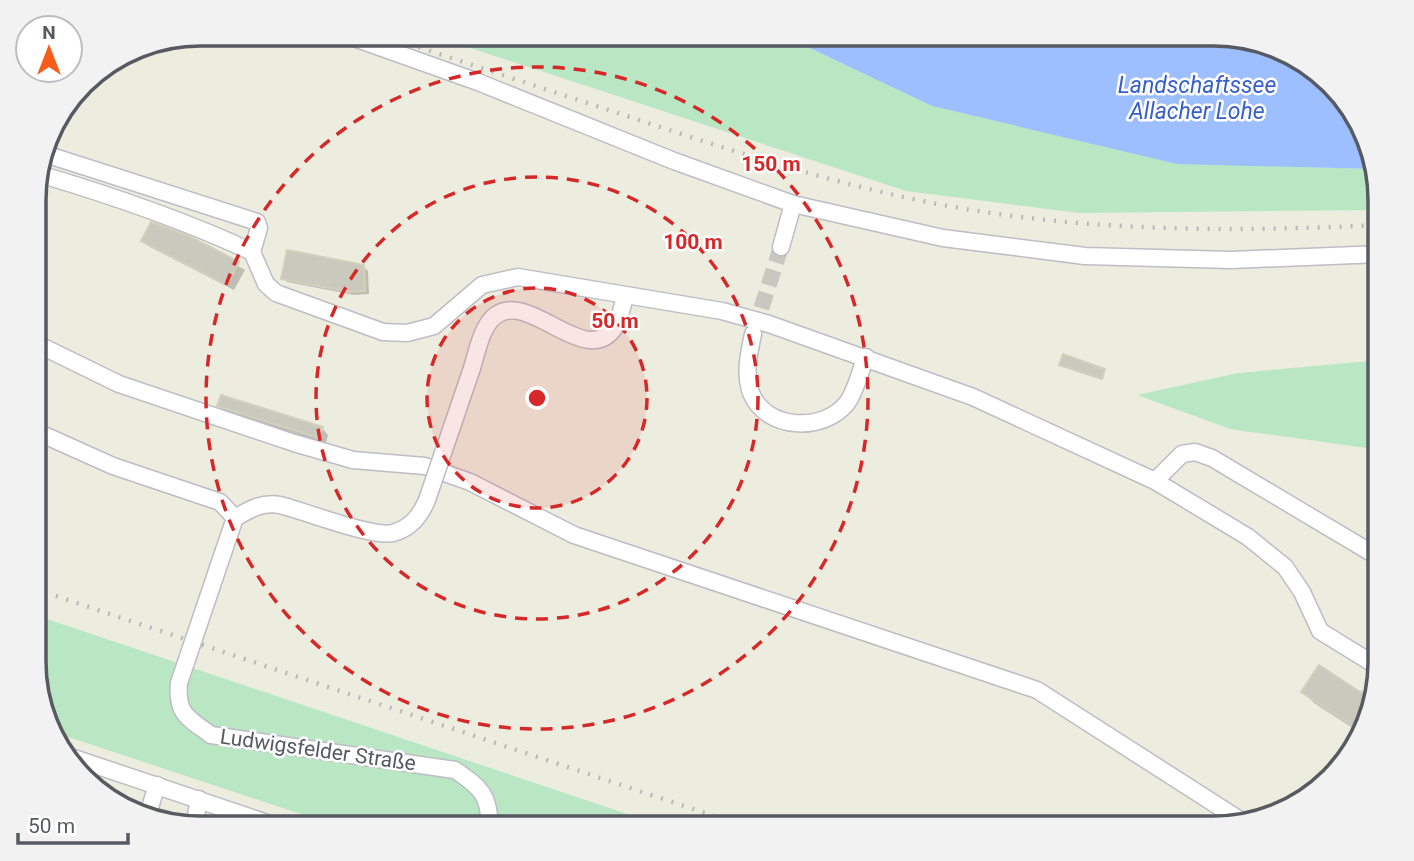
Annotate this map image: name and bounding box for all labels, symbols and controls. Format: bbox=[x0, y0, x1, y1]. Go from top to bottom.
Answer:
north arrow bbox=[14, 14, 84, 84]
text: N bbox=[42, 21, 56, 44]
water label: Landschaftssee Allacher Lohe bbox=[1118, 72, 1276, 125]
text: 150 m bbox=[741, 152, 801, 176]
text: 100 m bbox=[663, 230, 723, 254]
text: 50 m bbox=[591, 309, 639, 333]
centre of rings bbox=[525, 386, 549, 410]
street label: Ludwigsfelder Straße bbox=[219, 724, 417, 776]
scale bar bbox=[18, 802, 128, 846]
text: 50 m bbox=[28, 814, 75, 838]

